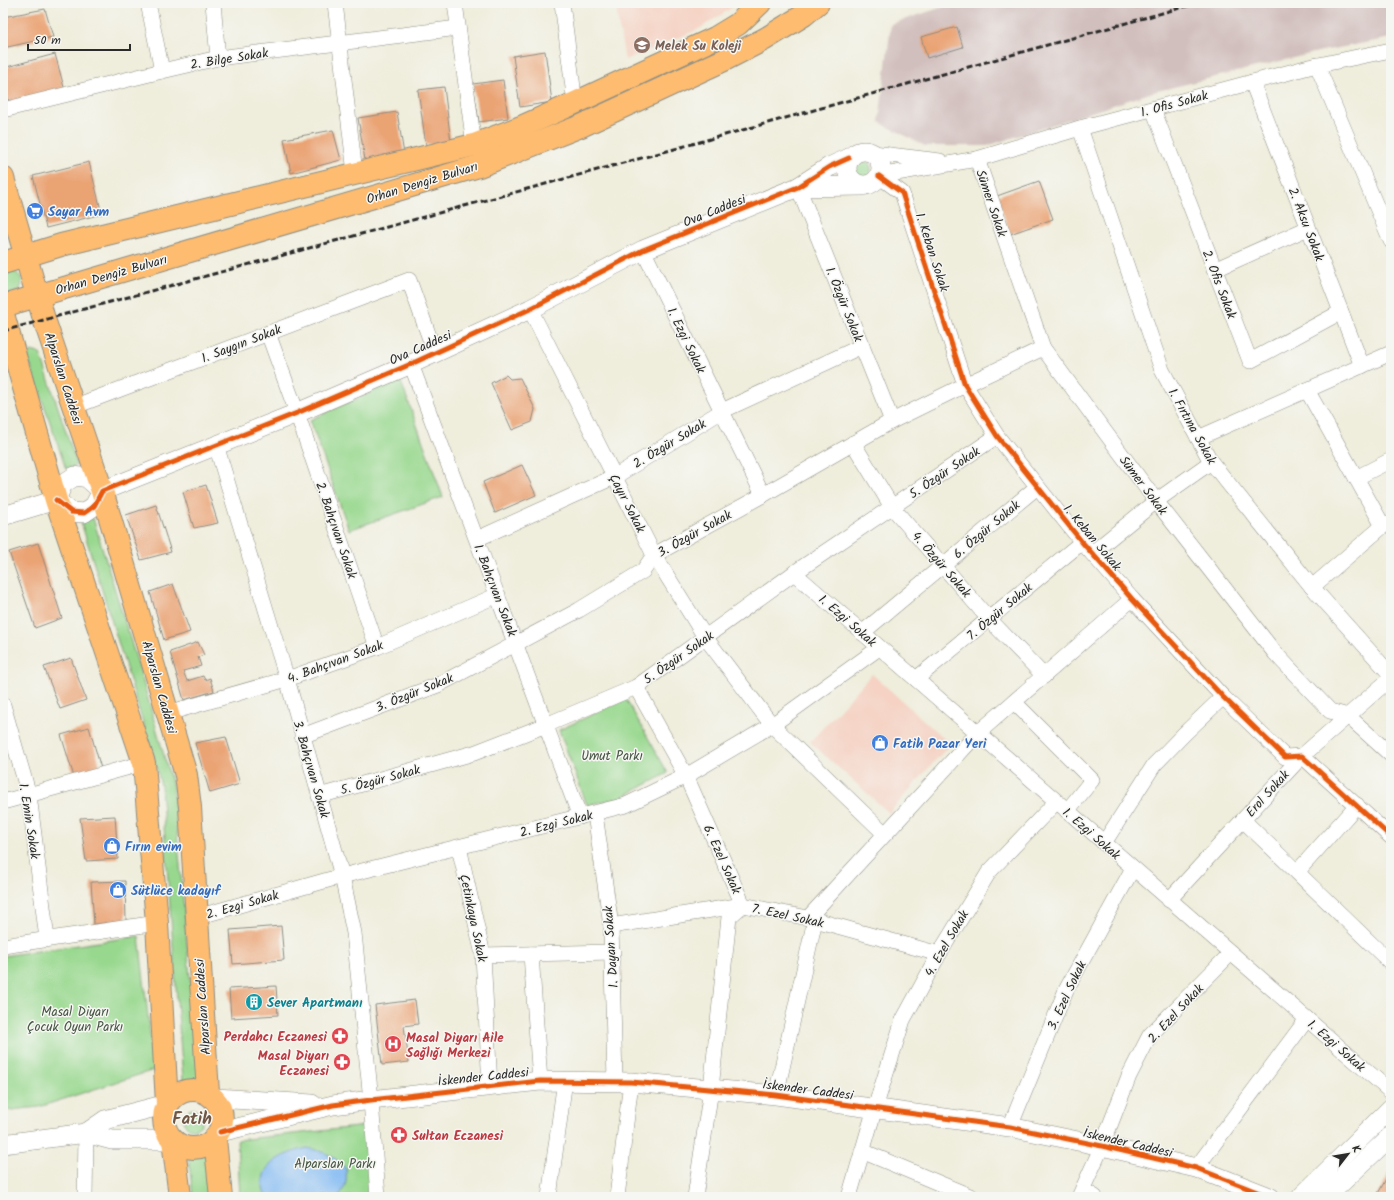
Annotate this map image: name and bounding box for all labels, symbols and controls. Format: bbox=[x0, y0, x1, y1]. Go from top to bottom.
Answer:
scale bar bbox=[28, 26, 130, 52]
text: 50 m bbox=[34, 31, 61, 50]
school or university icon: Melek Su Koleji bbox=[632, 35, 652, 55]
place label: Melek Su Koleji bbox=[655, 36, 742, 57]
street label: 2. Bilge Sokak bbox=[189, 43, 271, 76]
street label: 1. Ofis Sokak bbox=[1138, 85, 1211, 124]
street label: Orhan Dengiz Bulvarı bbox=[364, 156, 481, 210]
street label: Sümer Sokak bbox=[969, 167, 1012, 241]
street label: 2. Aksu Sokak bbox=[1282, 184, 1330, 266]
street label: Ova Caddesi bbox=[680, 189, 750, 234]
supermarket icon: Sayar Avm bbox=[25, 201, 45, 221]
place label: Sayar Avm bbox=[48, 202, 110, 223]
street label: 1. Keban Sokak bbox=[909, 210, 955, 296]
street label: 2. Ofis Sokak bbox=[1196, 247, 1242, 323]
street label: Orhan Dengiz Bulvarı bbox=[53, 249, 170, 302]
street label: 1. Özgür Sokak bbox=[819, 264, 868, 346]
street label: 1. Ezgi Sokak bbox=[661, 304, 711, 378]
street label: 1. Saygın Sokak bbox=[198, 319, 285, 369]
street label: Ova Caddesi bbox=[386, 325, 456, 371]
street label: Alparslan Caddesi bbox=[38, 330, 88, 428]
street label: 1. Fırtına Sokak bbox=[1162, 385, 1222, 470]
street label: 2. Özgür Sokak bbox=[629, 414, 711, 475]
street label: 5. Özgür Sokak bbox=[905, 441, 985, 505]
street label: Sümer Sokak bbox=[1113, 452, 1173, 521]
street label: Çayır Sokak bbox=[603, 470, 651, 538]
street label: 2. Bahçıvan Sokak bbox=[309, 479, 362, 583]
street label: 6. Özgür Sokak bbox=[949, 495, 1026, 565]
street label: 1. Keban Sokak bbox=[1057, 500, 1127, 577]
street label: 3. Özgür Sokak bbox=[654, 505, 737, 563]
street label: 4. Özgür Sokak bbox=[906, 527, 976, 604]
street label: 1. Bahçıvan Sokak bbox=[467, 541, 522, 641]
street label: 7. Özgür Sokak bbox=[962, 578, 1038, 646]
street label: 1. Ezgi Sokak bbox=[813, 590, 881, 653]
street label: 5. Özgür Sokak bbox=[639, 626, 719, 690]
street label: 4. Bahçıvan Sokak bbox=[285, 635, 387, 690]
street label: Alparslan Caddesi bbox=[135, 638, 182, 737]
street label: 3. Özgür Sokak bbox=[372, 668, 458, 719]
street label: 3. Bahçıvan Sokak bbox=[287, 718, 335, 822]
shop icon: Fatih Pazar Yeri bbox=[870, 733, 890, 753]
place label: Fatih Pazar Yeri bbox=[893, 734, 987, 755]
park label: Umut Parkı bbox=[581, 746, 643, 767]
street label: 5. Özgür Sokak bbox=[338, 759, 424, 801]
street label: Erol Sokak bbox=[1241, 765, 1296, 822]
street label: 1. Emin Sokak bbox=[12, 782, 45, 862]
street label: 1. Ezgi Sokak bbox=[1057, 803, 1125, 866]
street label: 2. Ezgi Sokak bbox=[518, 805, 596, 844]
street label: 6. Ezel Sokak bbox=[697, 821, 747, 899]
shop icon: Fırın evim bbox=[102, 836, 122, 856]
place label: Fırın evim bbox=[125, 837, 182, 858]
street label: Çetinkaya Sokak bbox=[453, 872, 492, 965]
shop icon: Sütlüce kadayıf bbox=[108, 880, 128, 900]
place label: Sütlüce kadayıf bbox=[131, 881, 221, 902]
street label: 2. Ezgi Sokak bbox=[204, 885, 282, 926]
street label: 7. Ezel Sokak bbox=[750, 899, 826, 935]
street label: 1. Dayan Sokak bbox=[598, 904, 625, 989]
street label: 4. Ezel Sokak bbox=[920, 906, 975, 981]
street label: Alparslan Caddesi bbox=[190, 957, 217, 1056]
street label: 3. Ezel Sokak bbox=[1042, 957, 1093, 1034]
street label: 2. Ezel Sokak bbox=[1143, 979, 1210, 1048]
building icon: Sever Apartmanı bbox=[244, 992, 264, 1012]
place label: Sever Apartmanı bbox=[267, 993, 363, 1014]
park label: Masal Diyarı Çocuk Oyun Parkı bbox=[27, 1002, 123, 1038]
street label: 1. Ezgi Sokak bbox=[1302, 1015, 1370, 1078]
pharmacy icon: Perdahcı Eczanesi bbox=[330, 1026, 350, 1046]
place label: Perdahcı Eczanesi bbox=[224, 1027, 328, 1048]
place label: Masal Diyarı Aile Sağlığı Merkezi bbox=[406, 1028, 504, 1064]
hospital icon: Masal Diyarı Aile Sağlığı Merkezi bbox=[383, 1034, 403, 1054]
place label: Masal Diyarı Eczanesi bbox=[258, 1046, 330, 1082]
pharmacy icon: Masal Diyarı Eczanesi bbox=[332, 1052, 352, 1072]
street label: İskender Caddesi bbox=[436, 1062, 531, 1093]
street label: İskender Caddesi bbox=[761, 1074, 855, 1107]
district label: Fatih bbox=[172, 1106, 212, 1133]
street label: İskender Caddesi bbox=[1081, 1123, 1176, 1164]
pharmacy icon: Sultan Eczanesi bbox=[389, 1125, 409, 1145]
place label: Sultan Eczanesi bbox=[412, 1126, 504, 1147]
north arrow bbox=[1328, 1134, 1368, 1174]
text: K bbox=[1346, 1142, 1365, 1157]
park label: Alparslan Parkı bbox=[294, 1154, 376, 1175]

